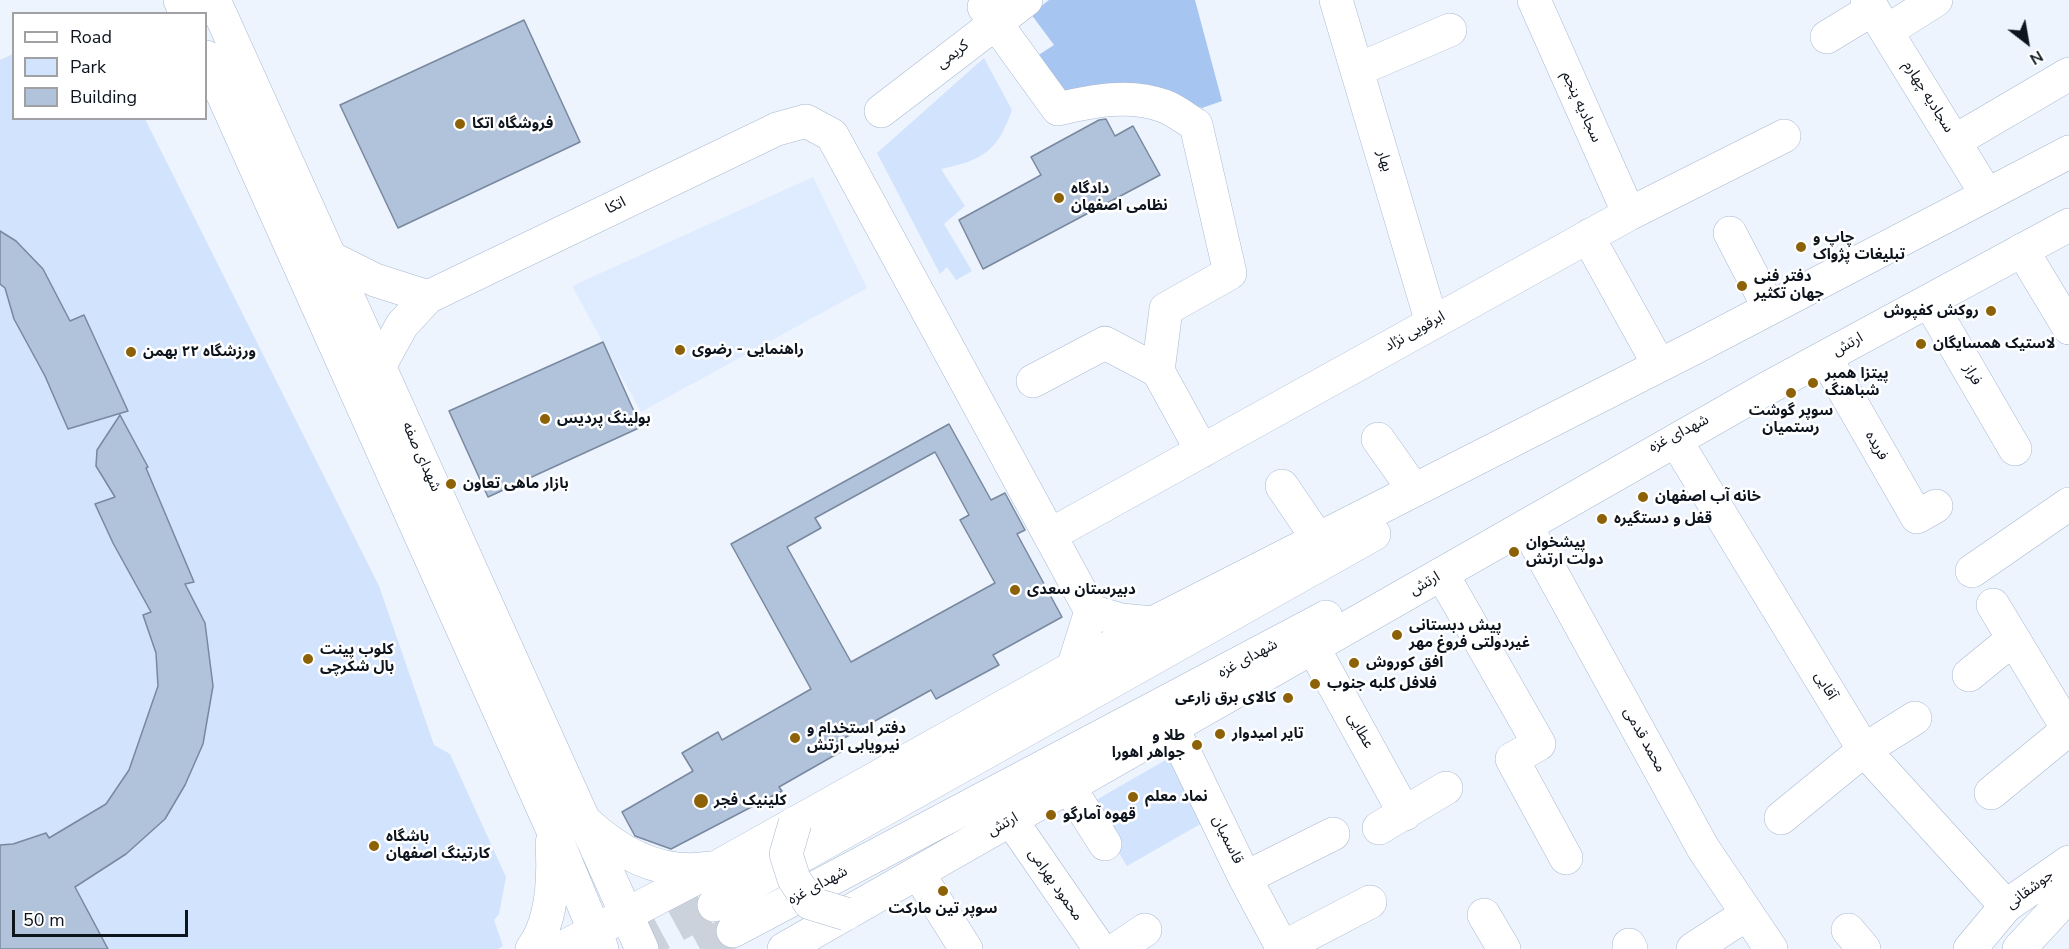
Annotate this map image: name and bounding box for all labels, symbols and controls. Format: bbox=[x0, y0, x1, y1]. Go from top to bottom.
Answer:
legend bbox=[12, 12, 207, 120]
north arrow bbox=[1997, 12, 2057, 72]
text: Road bbox=[70, 25, 112, 49]
street label: کریمی bbox=[933, 37, 973, 73]
text: N bbox=[2025, 45, 2047, 70]
text: Park bbox=[70, 55, 106, 79]
street label: سجادیه چهارم bbox=[1899, 58, 1957, 136]
street label: سجادیه پنجم bbox=[1557, 69, 1605, 145]
text: Building bbox=[70, 85, 137, 109]
place label: فروشگاه اتکا bbox=[472, 115, 553, 133]
marker: فروشگاه اتکا bbox=[453, 117, 467, 131]
street label: بهار bbox=[1372, 148, 1396, 174]
place label: دادگاه نظامی اصفهان bbox=[1071, 180, 1168, 215]
marker: دادگاه نظامی اصفهان bbox=[1052, 191, 1066, 205]
street label: اتکا bbox=[603, 194, 629, 218]
place label: چاپ و تبلیغات پژواک bbox=[1813, 229, 1905, 264]
marker: چاپ و تبلیغات پژواک bbox=[1794, 240, 1808, 254]
place label: دفتر فنی جهان تکثیر bbox=[1754, 268, 1824, 303]
marker: دفتر فنی جهان تکثیر bbox=[1735, 279, 1749, 293]
place label: روکش کفپوش bbox=[1884, 302, 1979, 320]
marker: روکش کفپوش bbox=[1984, 304, 1998, 318]
street label: ابرقویی نژاد bbox=[1382, 308, 1448, 356]
street label: ارتش bbox=[1830, 329, 1866, 361]
place label: لاستیک همسایگان bbox=[1933, 335, 2055, 353]
marker: لاستیک همسایگان bbox=[1914, 337, 1928, 351]
place label: راهنمایی - رضوی bbox=[692, 341, 804, 359]
place label: ورزشگاه ۲۲ بهمن bbox=[143, 343, 256, 361]
marker: راهنمایی - رضوی bbox=[673, 343, 687, 357]
marker: ورزشگاه ۲۲ بهمن bbox=[124, 345, 138, 359]
street label: فراز bbox=[1959, 361, 1985, 389]
place label: پیتزا همبر شباهنگ bbox=[1825, 365, 1889, 400]
marker: پیتزا همبر شباهنگ bbox=[1806, 376, 1820, 390]
marker: سوپر گوشت رستمیان bbox=[1784, 386, 1798, 400]
place label: سوپر گوشت رستمیان bbox=[1749, 402, 1833, 437]
place label: بولینگ پردیس bbox=[557, 410, 651, 428]
street label: شهدای غزه bbox=[1646, 411, 1712, 457]
marker: بولینگ پردیس bbox=[538, 412, 552, 426]
street label: شهدای صفه bbox=[398, 419, 444, 495]
street label: فریده bbox=[1861, 428, 1891, 464]
place label: بازار ماهی تعاون bbox=[463, 475, 569, 493]
marker: بازار ماهی تعاون bbox=[444, 477, 458, 491]
place label: خانه آب اصفهان bbox=[1655, 488, 1761, 506]
marker: خانه آب اصفهان bbox=[1636, 490, 1650, 504]
place label: قفل و دستگیره bbox=[1614, 510, 1712, 528]
marker: قفل و دستگیره bbox=[1595, 512, 1609, 526]
place label: پیشخوان دولت ارتش bbox=[1526, 534, 1604, 569]
marker: پیشخوان دولت ارتش bbox=[1507, 545, 1521, 559]
street label: ارتش bbox=[1407, 568, 1443, 600]
place label: دبیرستان سعدی bbox=[1027, 581, 1136, 599]
marker: دبیرستان سعدی bbox=[1008, 583, 1022, 597]
place label: پیش دبستانی غیردولتی فروغ مهر bbox=[1409, 617, 1530, 652]
marker: پیش دبستانی غیردولتی فروغ مهر bbox=[1390, 628, 1404, 642]
street label: شهدای غزه bbox=[1215, 636, 1281, 682]
place label: کلوب پینت بال شکرچی bbox=[320, 641, 394, 676]
marker: کلوب پینت بال شکرچی bbox=[301, 652, 315, 666]
place label: افق کوروش bbox=[1366, 654, 1443, 672]
marker: افق کوروش bbox=[1347, 656, 1361, 670]
street label: آقایی bbox=[1810, 668, 1840, 704]
place label: فلافل کلبه جنوب bbox=[1327, 675, 1437, 693]
marker: فلافل کلبه جنوب bbox=[1308, 677, 1322, 691]
place label: کالای برق زارعی bbox=[1175, 689, 1276, 707]
marker: کالای برق زارعی bbox=[1281, 691, 1295, 705]
street label: محمد قدمی bbox=[1619, 704, 1669, 776]
street label: عطایی bbox=[1343, 710, 1377, 752]
place label: دفتر استخدام و نیرویابی ارتش bbox=[807, 720, 906, 755]
place label: تایر امیدوار bbox=[1232, 725, 1304, 743]
place label: طلا و جواهر اهورا bbox=[1112, 727, 1185, 762]
marker: تایر امیدوار bbox=[1213, 727, 1227, 741]
marker: دفتر استخدام و نیرویابی ارتش bbox=[788, 731, 802, 745]
marker: طلا و جواهر اهورا bbox=[1190, 738, 1204, 752]
place label: نماد معلم bbox=[1145, 788, 1208, 806]
marker: نماد معلم bbox=[1126, 790, 1140, 804]
marker: کلینیک فجر bbox=[692, 792, 710, 810]
place label: کلینیک فجر bbox=[714, 792, 786, 810]
place label: قهوه آمارگو bbox=[1063, 806, 1136, 824]
marker: قهوه آمارگو bbox=[1044, 808, 1058, 822]
street label: ارتش bbox=[985, 809, 1021, 841]
street label: قاسمیان bbox=[1208, 813, 1246, 867]
place label: باشگاه کارتینگ اصفهان bbox=[386, 828, 490, 863]
marker: باشگاه کارتینگ اصفهان bbox=[367, 839, 381, 853]
street label: محمود بهرامی bbox=[1024, 845, 1086, 925]
street label: شهدای غزه bbox=[785, 863, 851, 909]
street label: جوشقانی bbox=[2003, 866, 2057, 914]
marker: سوپر تین مارکت bbox=[936, 884, 950, 898]
scale bar bbox=[15, 898, 190, 936]
place label: سوپر تین مارکت bbox=[889, 900, 997, 918]
text: 50 m bbox=[23, 908, 65, 932]

